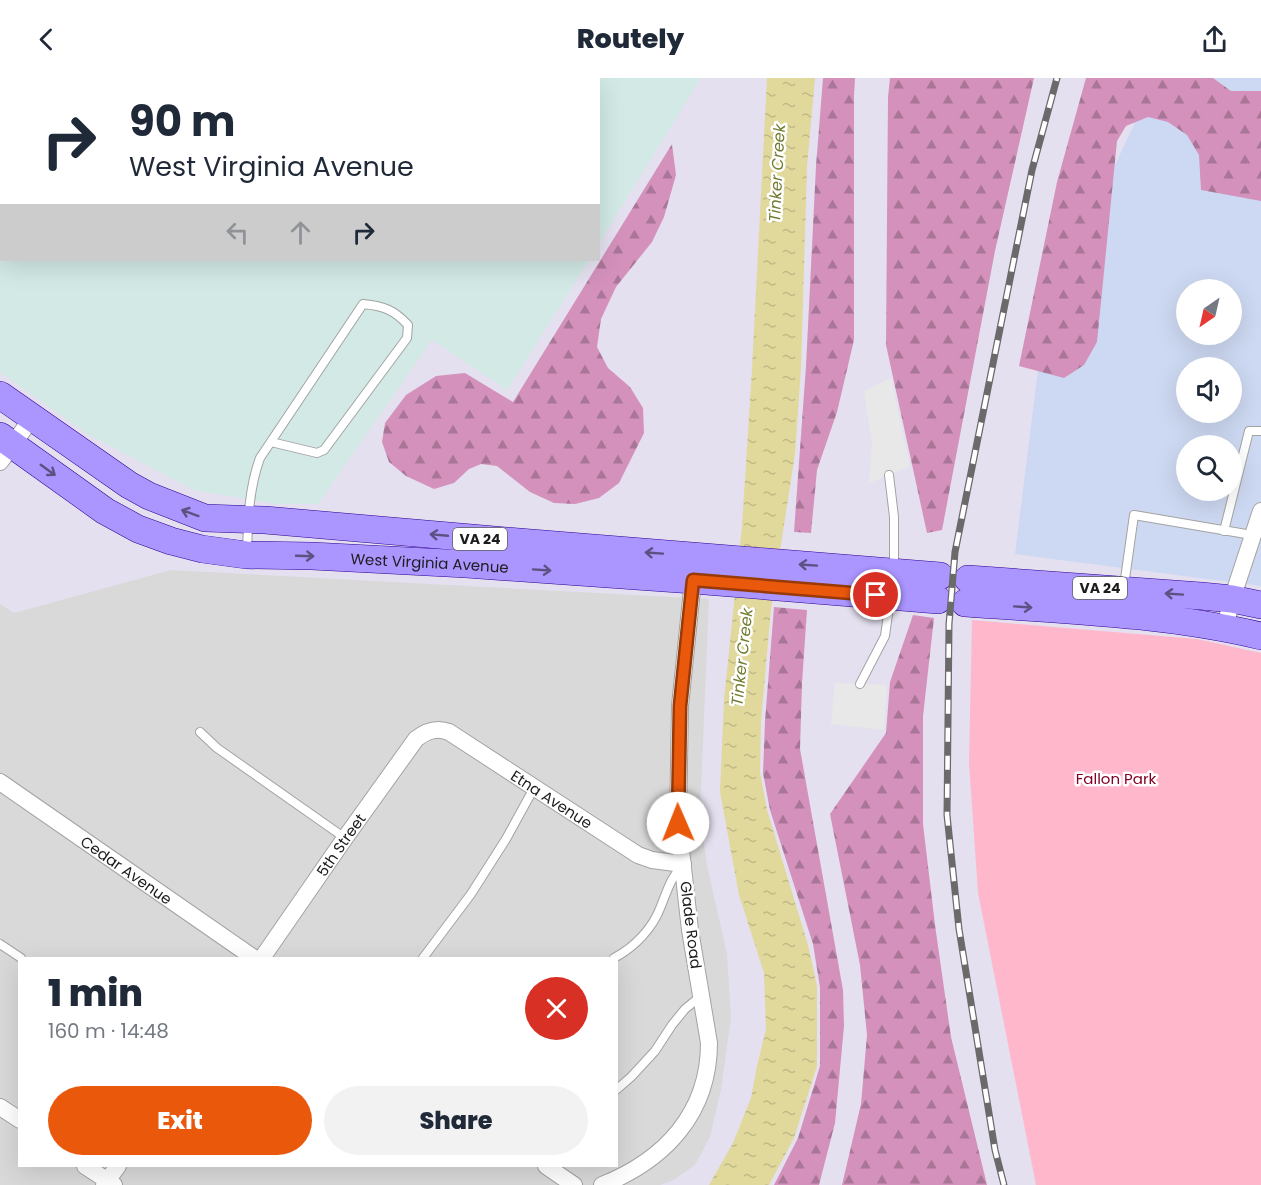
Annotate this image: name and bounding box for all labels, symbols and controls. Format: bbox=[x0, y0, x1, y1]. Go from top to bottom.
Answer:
text: Routely bbox=[577, 20, 684, 57]
icon: back bbox=[30, 23, 63, 56]
icon: share bbox=[1198, 23, 1231, 56]
text: 90 m bbox=[129, 92, 236, 151]
icon: right bbox=[30, 102, 108, 180]
water label: Tinker Creek bbox=[763, 123, 791, 223]
text: West Virginia Avenue bbox=[129, 148, 414, 185]
icon: left bbox=[221, 216, 254, 249]
icon: ahead bbox=[284, 216, 317, 249]
icon: right bbox=[347, 216, 380, 249]
north arrow bbox=[1176, 279, 1242, 345]
map controls bbox=[1176, 279, 1242, 501]
button: sound bbox=[1176, 357, 1242, 423]
button: search bbox=[1176, 435, 1242, 501]
one-way arrow bbox=[39, 464, 55, 476]
one-way arrow bbox=[181, 506, 200, 517]
road number: VA 24 bbox=[453, 528, 507, 550]
one-way arrow bbox=[430, 529, 449, 540]
one-way arrow bbox=[645, 547, 665, 558]
street label: West Virginia Avenue bbox=[350, 548, 509, 577]
one-way arrow bbox=[294, 550, 314, 562]
one-way arrow bbox=[798, 559, 818, 570]
one-way arrow bbox=[531, 564, 551, 575]
pin bbox=[850, 569, 901, 620]
road number: VA 24 bbox=[1073, 577, 1127, 599]
icon: arrive bbox=[859, 578, 892, 611]
one-way arrow bbox=[1164, 588, 1184, 599]
one-way arrow bbox=[1013, 602, 1033, 613]
water label: Tinker Creek bbox=[725, 606, 759, 707]
street label: Etna Avenue bbox=[507, 765, 597, 833]
park label: Fallon Park bbox=[1076, 768, 1156, 789]
position arrow bbox=[646, 791, 710, 855]
street label: 5th Street bbox=[311, 809, 370, 880]
street label: Cedar Avenue bbox=[77, 830, 177, 909]
street label: Glade Road bbox=[675, 880, 707, 970]
text: 1 min bbox=[48, 968, 143, 1019]
button: close bbox=[525, 977, 588, 1040]
text: 160 m · 14:48 bbox=[48, 1017, 169, 1045]
button: Exit bbox=[48, 1086, 312, 1155]
button: Share bbox=[324, 1086, 588, 1155]

